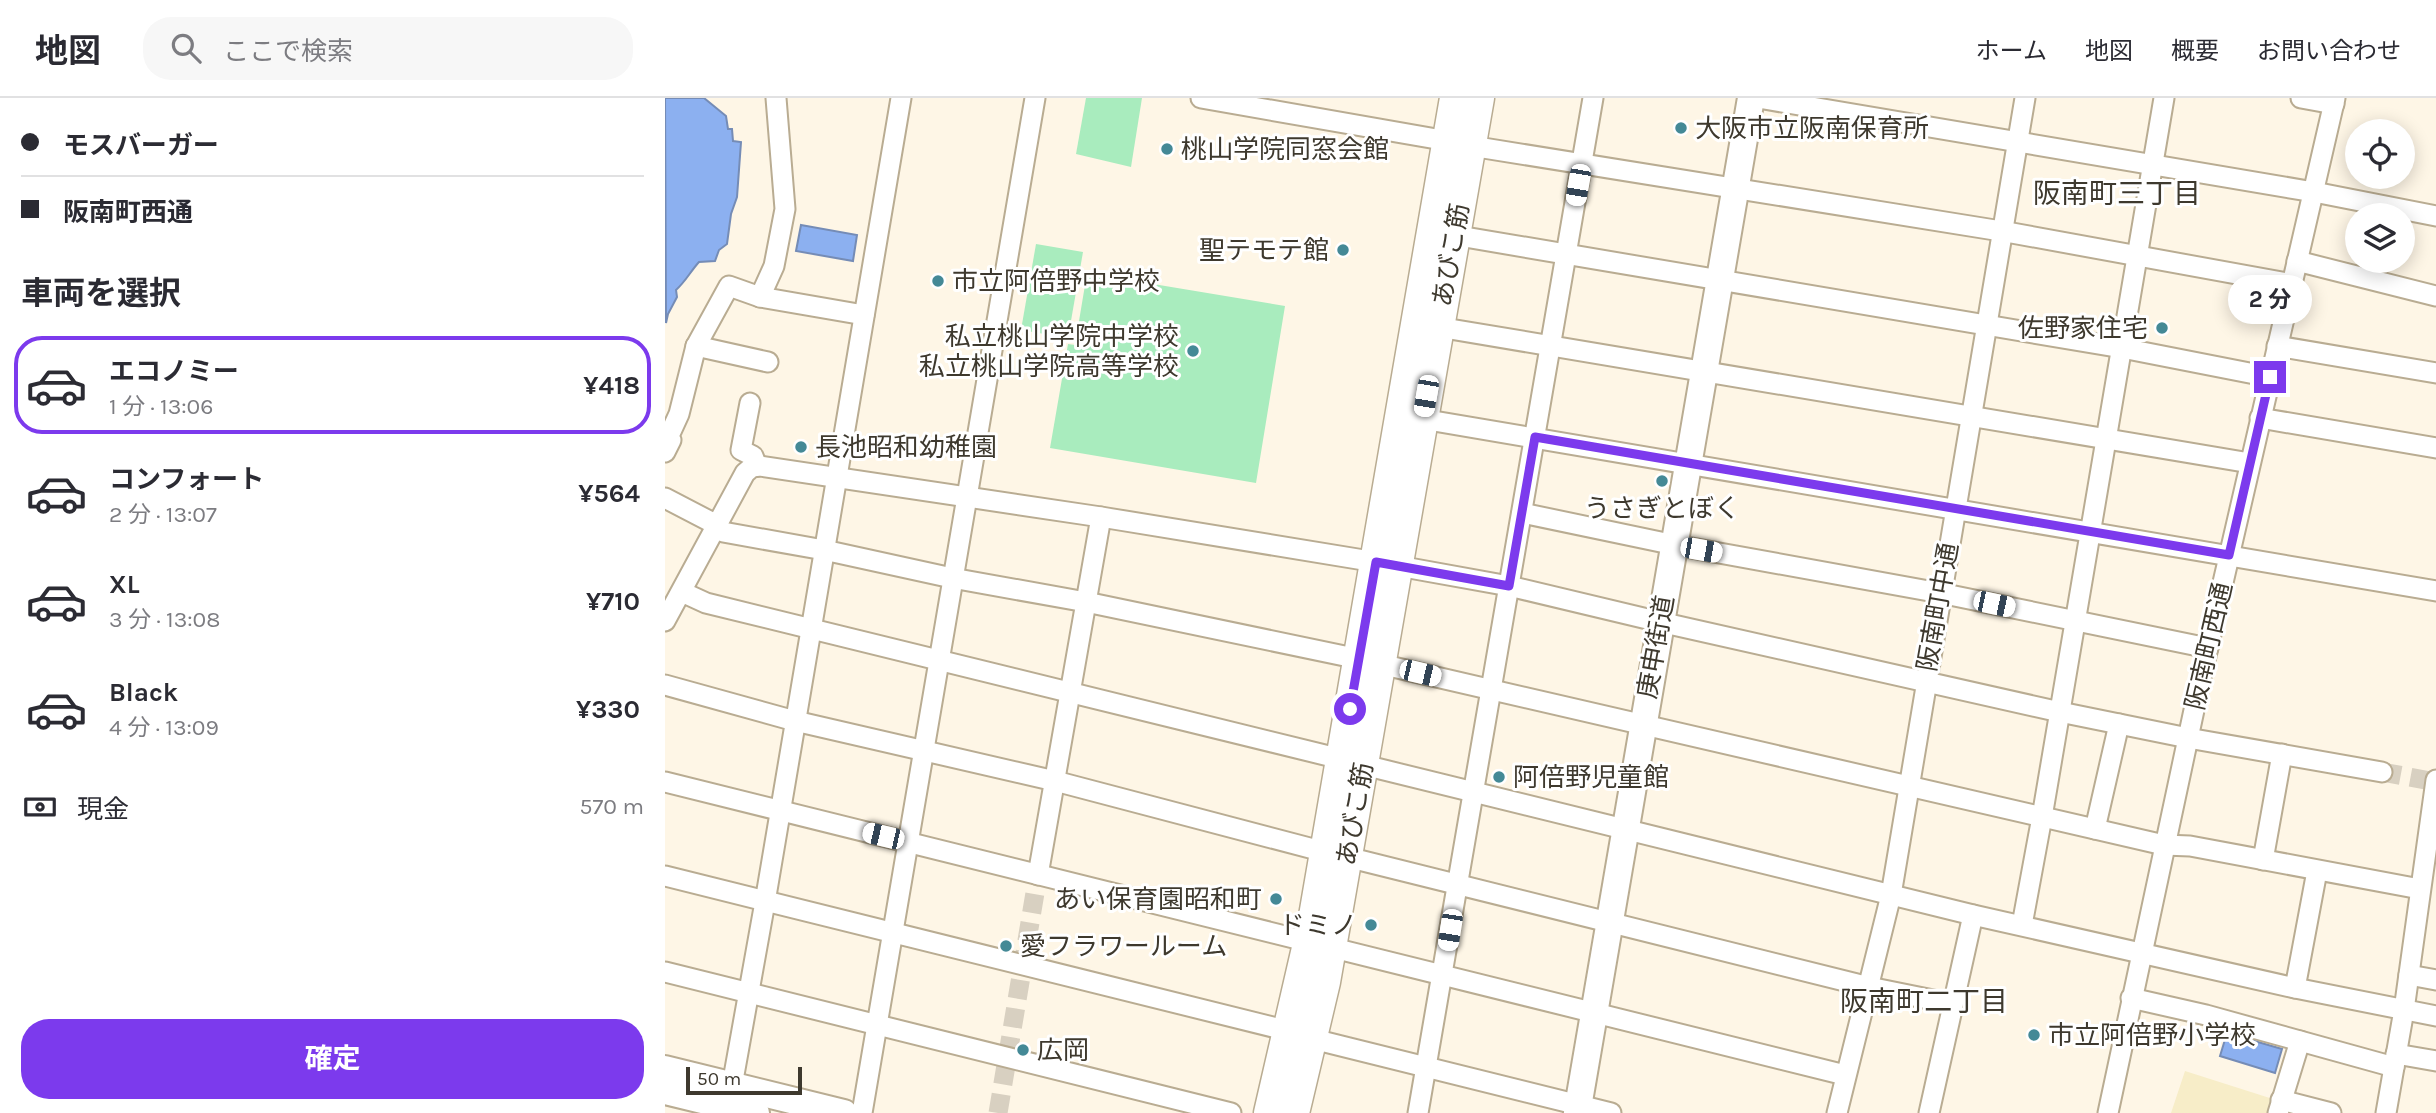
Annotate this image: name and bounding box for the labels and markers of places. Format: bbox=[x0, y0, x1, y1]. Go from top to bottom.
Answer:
place label: 大阪市立阪南保育所 bbox=[1695, 113, 1929, 144]
marker: 大阪市立阪南保育所 bbox=[1673, 120, 1689, 136]
place label: 桃山学院同窓会館 bbox=[1181, 134, 1389, 165]
marker: 桃山学院同窓会館 bbox=[1159, 141, 1175, 157]
place label: 聖テモテ館 bbox=[1199, 235, 1329, 266]
marker: 聖テモテ館 bbox=[1335, 242, 1351, 258]
place label: 市立阿倍野中学校 bbox=[952, 266, 1160, 297]
marker: 市立阿倍野中学校 bbox=[930, 273, 946, 289]
place label: 佐野家住宅 bbox=[2018, 313, 2148, 344]
marker: 佐野家住宅 bbox=[2154, 320, 2170, 336]
place label: 私立桃山学院中学校 私立桃山学院高等学校 bbox=[919, 321, 1179, 382]
marker: 私立桃山学院中学校 私立桃山学院高等学校 bbox=[1185, 343, 1201, 359]
place label: 長池昭和幼稚園 bbox=[815, 432, 997, 463]
marker: 長池昭和幼稚園 bbox=[793, 439, 809, 455]
marker: うさぎとぼく bbox=[1654, 473, 1670, 489]
place label: うさぎとぼく bbox=[1584, 493, 1740, 524]
place label: 阿倍野児童館 bbox=[1513, 762, 1669, 793]
marker: 阿倍野児童館 bbox=[1491, 769, 1507, 785]
place label: あい保育園昭和町 bbox=[1054, 884, 1262, 915]
marker: あい保育園昭和町 bbox=[1268, 891, 1284, 907]
place label: ドミノ bbox=[1279, 910, 1357, 941]
marker: ドミノ bbox=[1363, 917, 1379, 933]
place label: 愛フラワールーム bbox=[1020, 931, 1227, 962]
marker: 愛フラワールーム bbox=[998, 938, 1014, 954]
place label: 市立阿倍野小学校 bbox=[2048, 1020, 2256, 1051]
marker: 市立阿倍野小学校 bbox=[2026, 1027, 2042, 1043]
place label: 広岡 bbox=[1037, 1035, 1089, 1066]
marker: 広岡 bbox=[1015, 1042, 1031, 1058]

